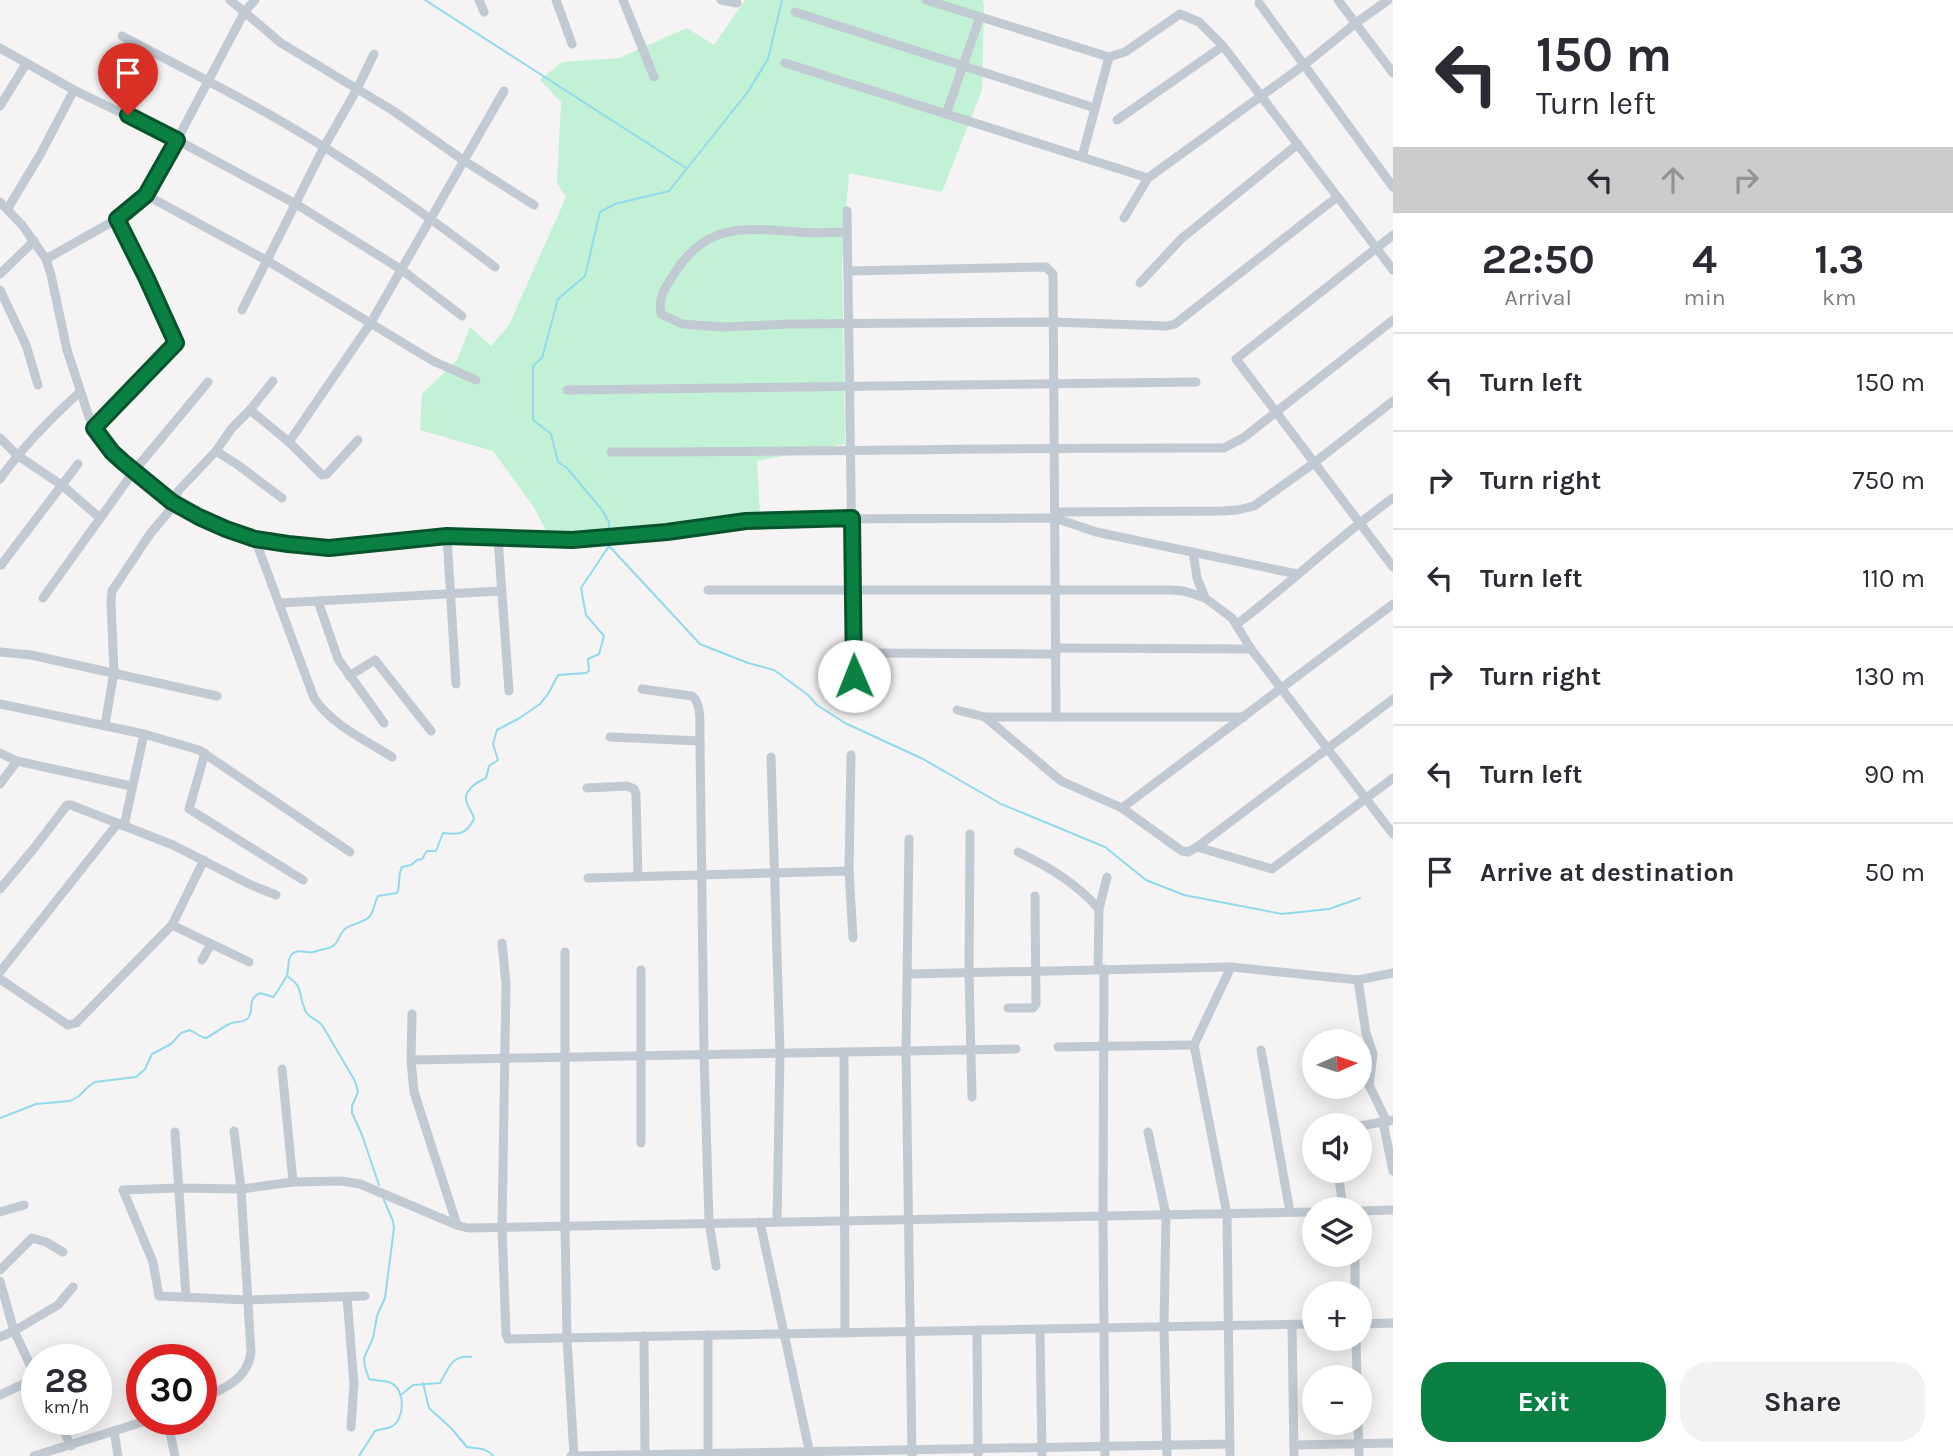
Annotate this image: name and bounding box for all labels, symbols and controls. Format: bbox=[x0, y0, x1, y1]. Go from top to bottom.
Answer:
text: 150 m bbox=[1536, 26, 1672, 83]
icon: left bbox=[1421, 28, 1512, 119]
pin bbox=[98, 43, 158, 115]
icon: arrive bbox=[109, 54, 147, 92]
text: Turn left bbox=[1536, 85, 1656, 122]
icon: left bbox=[1581, 161, 1619, 199]
icon: ahead bbox=[1654, 161, 1692, 199]
icon: right bbox=[1727, 161, 1765, 199]
text: 22:50 bbox=[1482, 234, 1595, 284]
text: 4 bbox=[1692, 234, 1717, 284]
text: 1.3 bbox=[1814, 234, 1864, 284]
text: Arrival bbox=[1505, 284, 1572, 311]
text: min bbox=[1683, 284, 1726, 311]
text: km bbox=[1822, 284, 1857, 311]
icon: left bbox=[1421, 363, 1459, 401]
text: Turn left bbox=[1480, 367, 1582, 398]
text: 150 m bbox=[1856, 367, 1925, 398]
icon: right bbox=[1421, 461, 1459, 499]
text: Turn right bbox=[1480, 465, 1601, 496]
text: 750 m bbox=[1852, 465, 1925, 496]
icon: left bbox=[1421, 559, 1459, 597]
text: Turn left bbox=[1480, 563, 1582, 594]
text: 110 m bbox=[1862, 563, 1925, 594]
position arrow bbox=[817, 639, 891, 713]
icon: right bbox=[1421, 657, 1459, 695]
text: Turn right bbox=[1480, 661, 1601, 692]
text: 130 m bbox=[1855, 661, 1925, 692]
icon: left bbox=[1421, 755, 1459, 793]
text: Turn left bbox=[1480, 759, 1582, 790]
text: 90 m bbox=[1864, 759, 1925, 790]
icon: arrive bbox=[1421, 853, 1459, 891]
text: Arrive at destination bbox=[1480, 857, 1734, 888]
text: 50 m bbox=[1864, 857, 1925, 888]
north arrow bbox=[1302, 1029, 1372, 1099]
map controls bbox=[1302, 1029, 1372, 1435]
button: sound bbox=[1302, 1113, 1372, 1183]
button: layers bbox=[1302, 1197, 1372, 1267]
button: + bbox=[1302, 1281, 1372, 1351]
speed limit sign: 30 bbox=[126, 1344, 217, 1435]
text: 28 bbox=[45, 1360, 88, 1401]
button: Exit bbox=[1421, 1362, 1666, 1442]
button: Share bbox=[1680, 1362, 1925, 1442]
button: − bbox=[1302, 1365, 1372, 1435]
text: km/h bbox=[44, 1396, 89, 1418]

